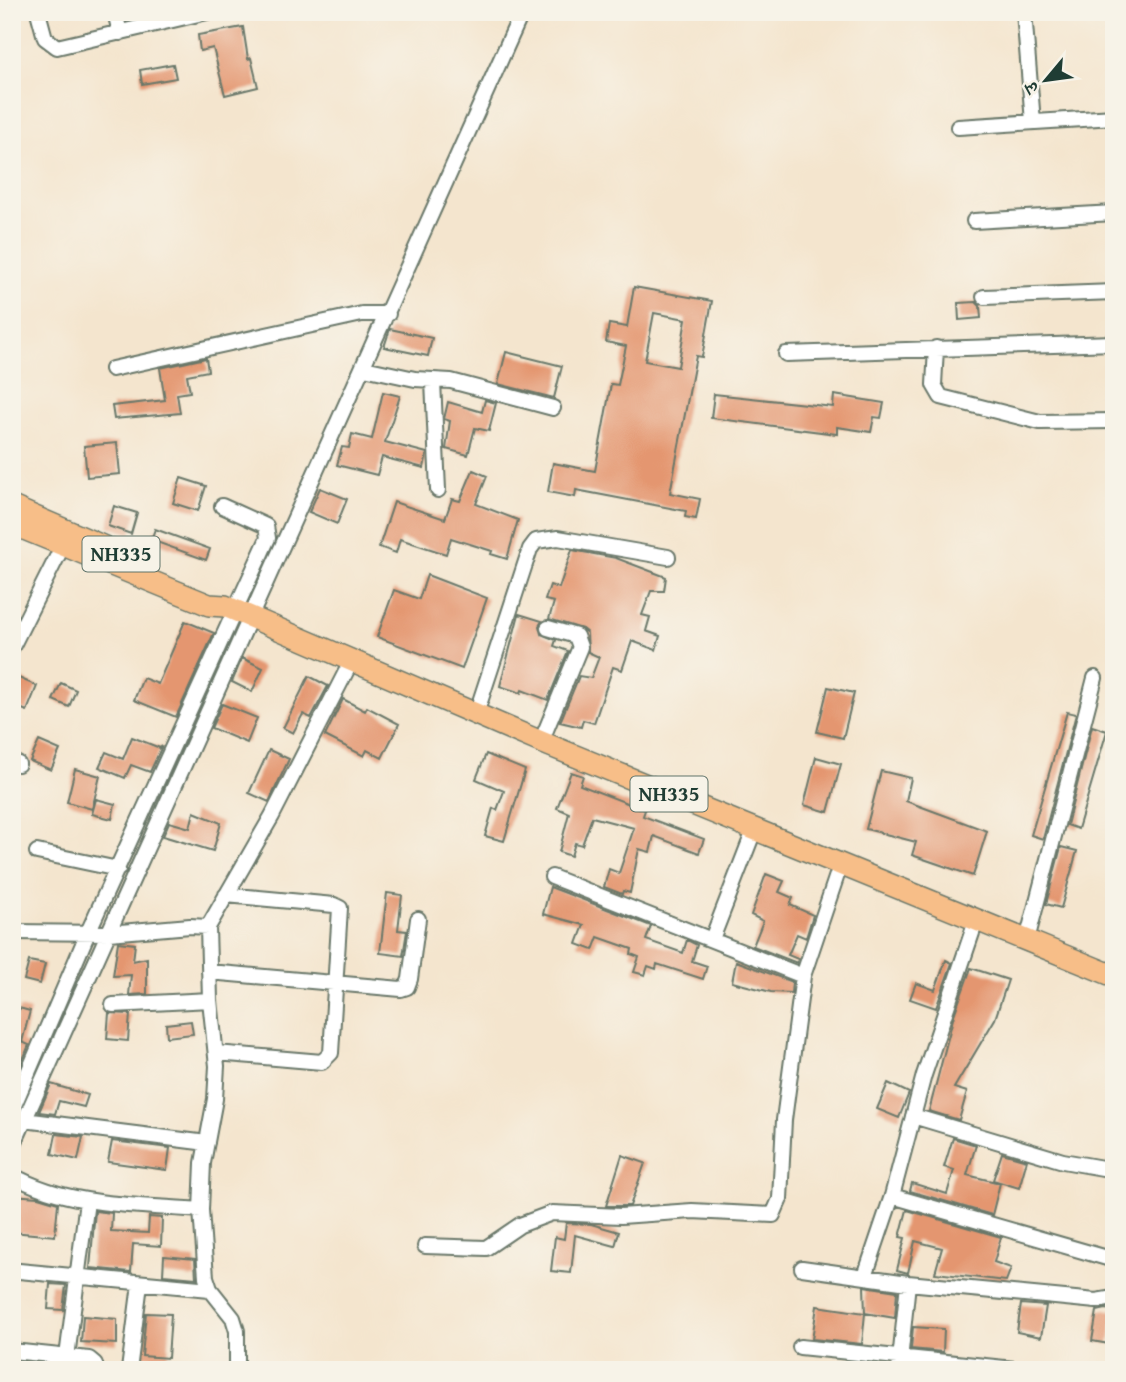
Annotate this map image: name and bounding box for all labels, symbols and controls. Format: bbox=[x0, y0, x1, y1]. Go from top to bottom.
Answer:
north arrow bbox=[1010, 46, 1080, 116]
text: उ bbox=[1016, 76, 1047, 101]
road number: NH335 bbox=[82, 536, 160, 572]
road number: NH335 bbox=[630, 776, 708, 812]

